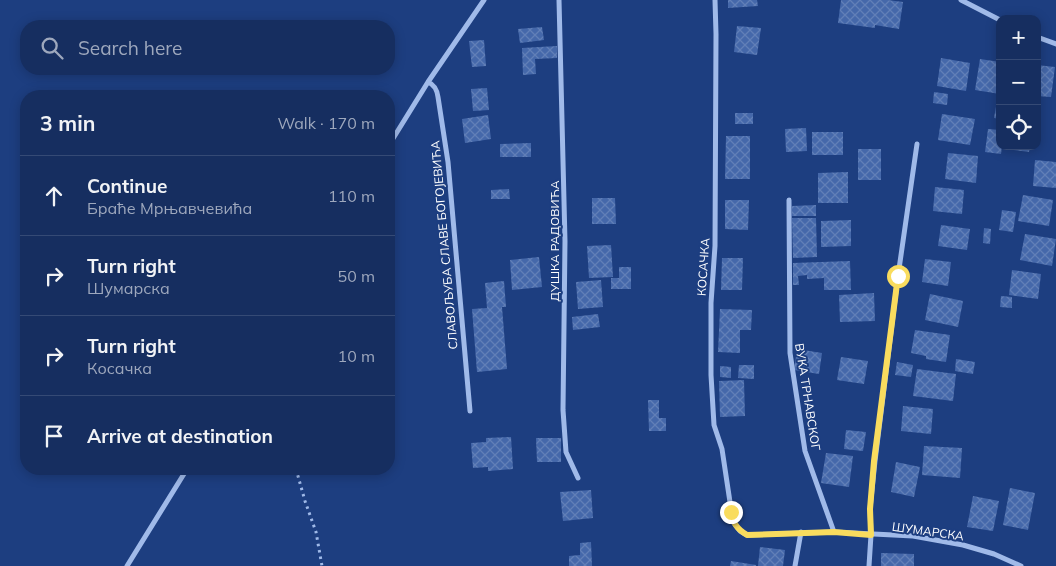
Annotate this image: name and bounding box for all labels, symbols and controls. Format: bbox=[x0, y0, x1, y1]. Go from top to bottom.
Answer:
map controls bbox=[996, 15, 1041, 150]
button: + bbox=[996, 15, 1041, 60]
search box bbox=[20, 20, 395, 75]
icon: search bbox=[38, 34, 66, 62]
text: Search here bbox=[78, 36, 182, 60]
button: − bbox=[996, 60, 1041, 105]
button: locate bbox=[996, 105, 1041, 150]
text: 3 min bbox=[40, 110, 95, 136]
text: Walk · 170 m bbox=[277, 113, 375, 133]
street label: СЛАВОЉУБА СЛАВЕ БОГОЈЕВИЋА bbox=[427, 140, 461, 350]
text: Continue bbox=[87, 174, 167, 198]
street label: ДУШКА РАДОВИЋА bbox=[547, 180, 562, 302]
icon: ahead bbox=[40, 182, 68, 210]
text: 110 m bbox=[328, 186, 375, 206]
text: Браће Мрњавчевића bbox=[87, 198, 252, 218]
street label: КОСАЧКА bbox=[693, 237, 713, 297]
text: Turn right bbox=[87, 254, 176, 278]
icon: right bbox=[40, 262, 68, 290]
route start bbox=[887, 265, 910, 288]
text: 50 m bbox=[338, 266, 375, 286]
text: Шумарска bbox=[87, 278, 170, 298]
text: Turn right bbox=[87, 334, 176, 358]
icon: right bbox=[40, 342, 68, 370]
street label: ВУКА ТРНАВСКОГ bbox=[792, 342, 824, 452]
text: 10 m bbox=[338, 346, 375, 366]
text: Косачка bbox=[87, 358, 152, 378]
icon: arrive bbox=[40, 422, 68, 450]
text: Arrive at destination bbox=[87, 424, 273, 448]
route end bbox=[720, 501, 743, 524]
street label: ШУМАРСКА bbox=[891, 519, 965, 543]

